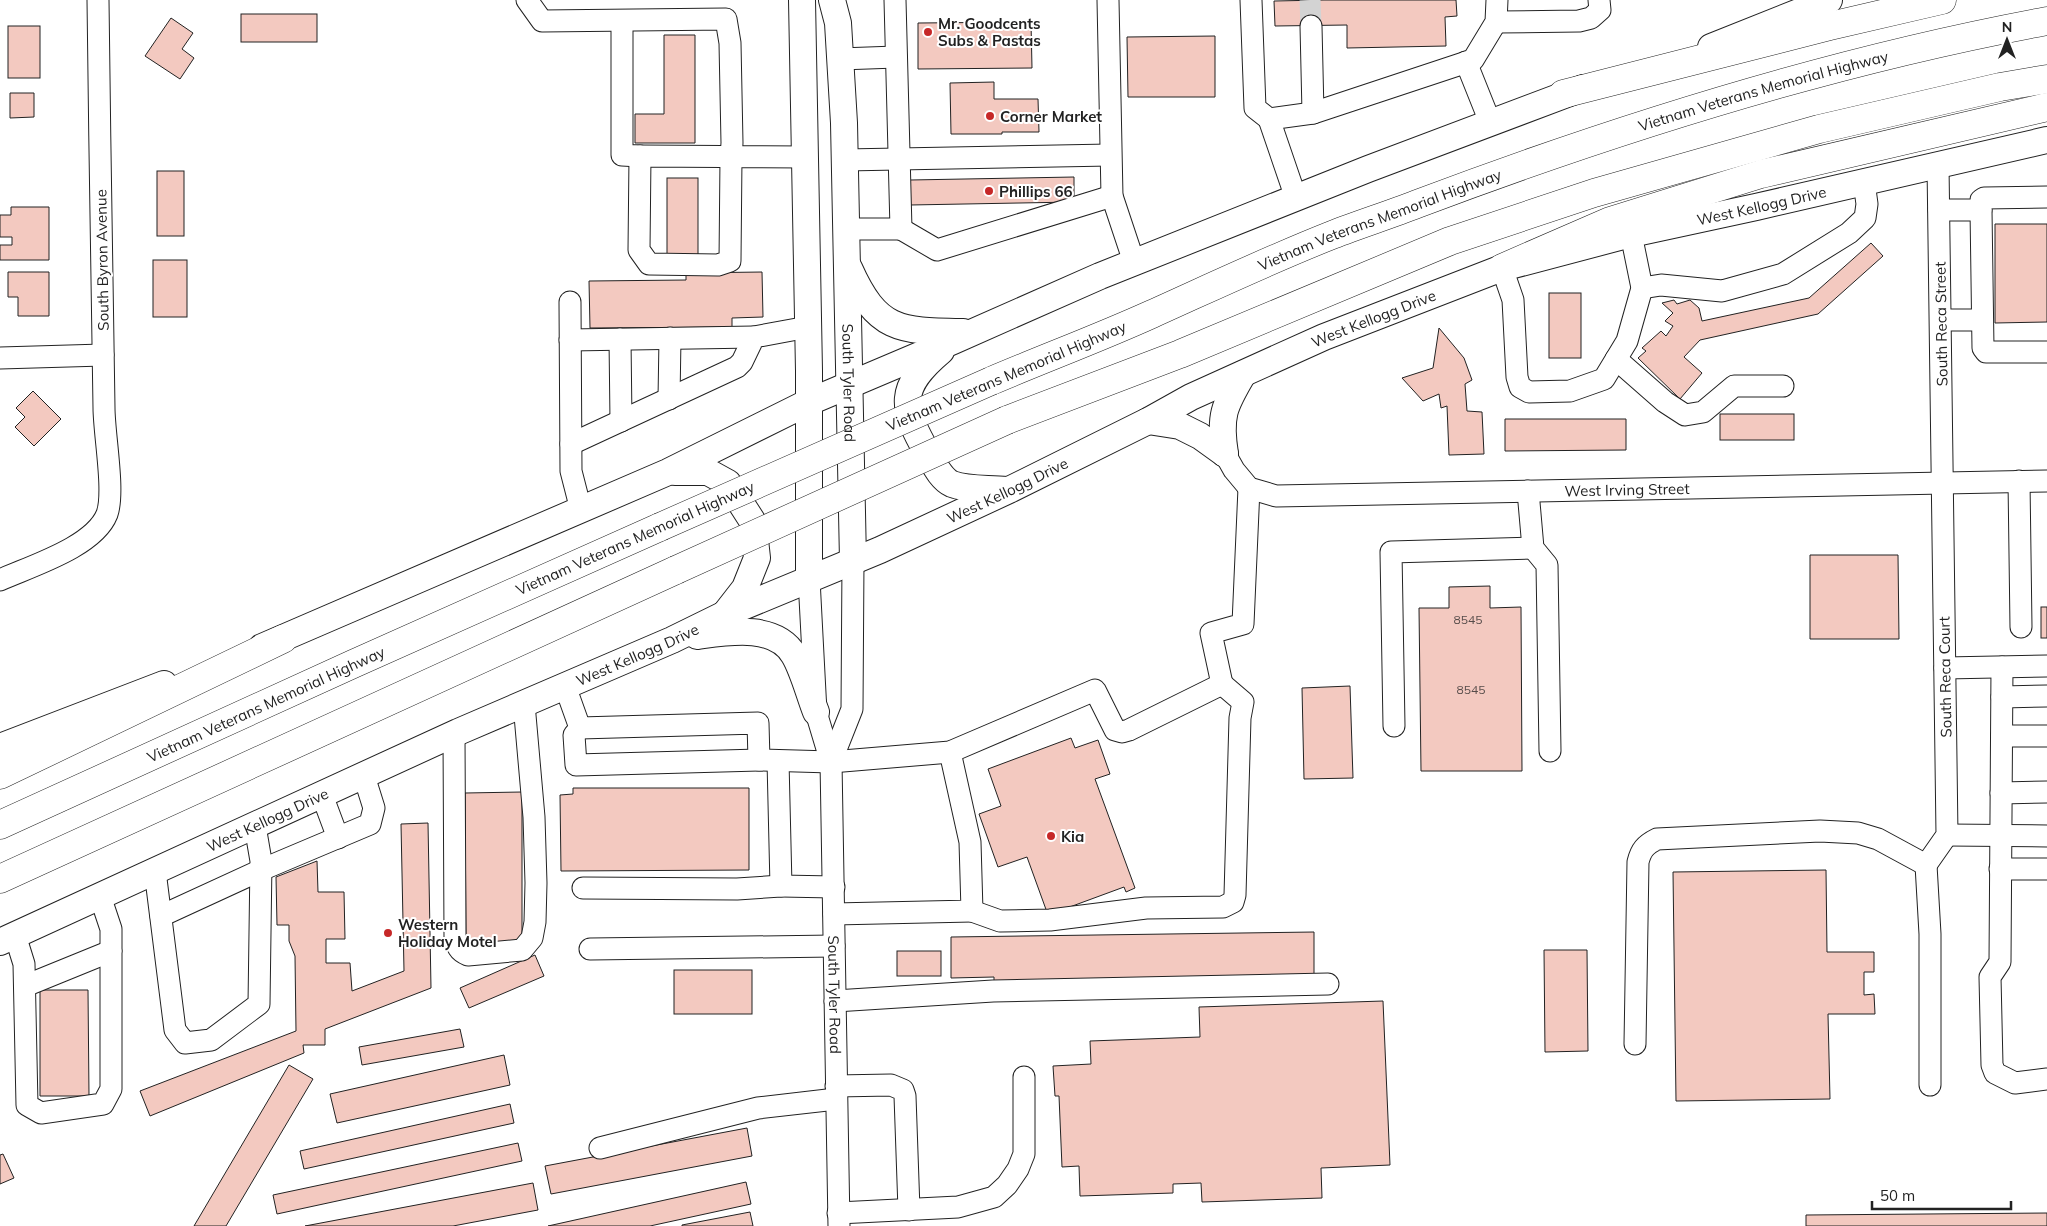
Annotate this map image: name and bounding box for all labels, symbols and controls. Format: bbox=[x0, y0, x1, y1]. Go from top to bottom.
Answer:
place label: Mr. Goodcents Subs & Pastas bbox=[938, 14, 1041, 50]
north arrow bbox=[1982, 15, 2032, 65]
text: N bbox=[2002, 18, 2012, 36]
marker: Mr. Goodcents Subs & Pastas bbox=[922, 26, 934, 38]
street label: Vietnam Veterans Memorial Highway bbox=[1636, 46, 1890, 135]
place label: Corner Market bbox=[1000, 107, 1102, 126]
marker: Corner Market bbox=[984, 110, 996, 122]
street label: Vietnam Veterans Memorial Highway bbox=[1255, 164, 1504, 274]
place label: Phillips 66 bbox=[999, 182, 1073, 201]
street label: West Kellogg Drive bbox=[1695, 182, 1828, 229]
marker: Phillips 66 bbox=[983, 185, 995, 197]
street label: South Byron Avenue bbox=[91, 189, 113, 331]
street label: South Reca Street bbox=[1930, 262, 1952, 386]
street label: West Kellogg Drive bbox=[1308, 285, 1438, 351]
street label: Vietnam Veterans Memorial Highway bbox=[883, 317, 1129, 435]
street label: South Tyler Road bbox=[839, 324, 860, 442]
street label: West Kellogg Drive bbox=[943, 453, 1071, 527]
street label: Vietnam Veterans Memorial Highway bbox=[513, 477, 757, 599]
street label: West Irving Street bbox=[1564, 478, 1690, 500]
house number: 8545 bbox=[1454, 612, 1482, 627]
street label: South Reca Court bbox=[1934, 616, 1956, 738]
street label: West Kellogg Drive bbox=[573, 619, 702, 690]
street label: Vietnam Veterans Memorial Highway bbox=[144, 642, 388, 766]
house number: 8545 bbox=[1457, 682, 1485, 697]
street label: West Kellogg Drive bbox=[203, 783, 331, 856]
place label: Kia bbox=[1061, 827, 1084, 846]
marker: Kia bbox=[1045, 830, 1057, 842]
place label: Western Holiday Motel bbox=[398, 915, 497, 951]
marker: Western Holiday Motel bbox=[382, 927, 394, 939]
street label: South Tyler Road bbox=[824, 935, 846, 1054]
scale bar bbox=[1872, 1178, 2011, 1210]
text: 50 m bbox=[1880, 1186, 1915, 1205]

